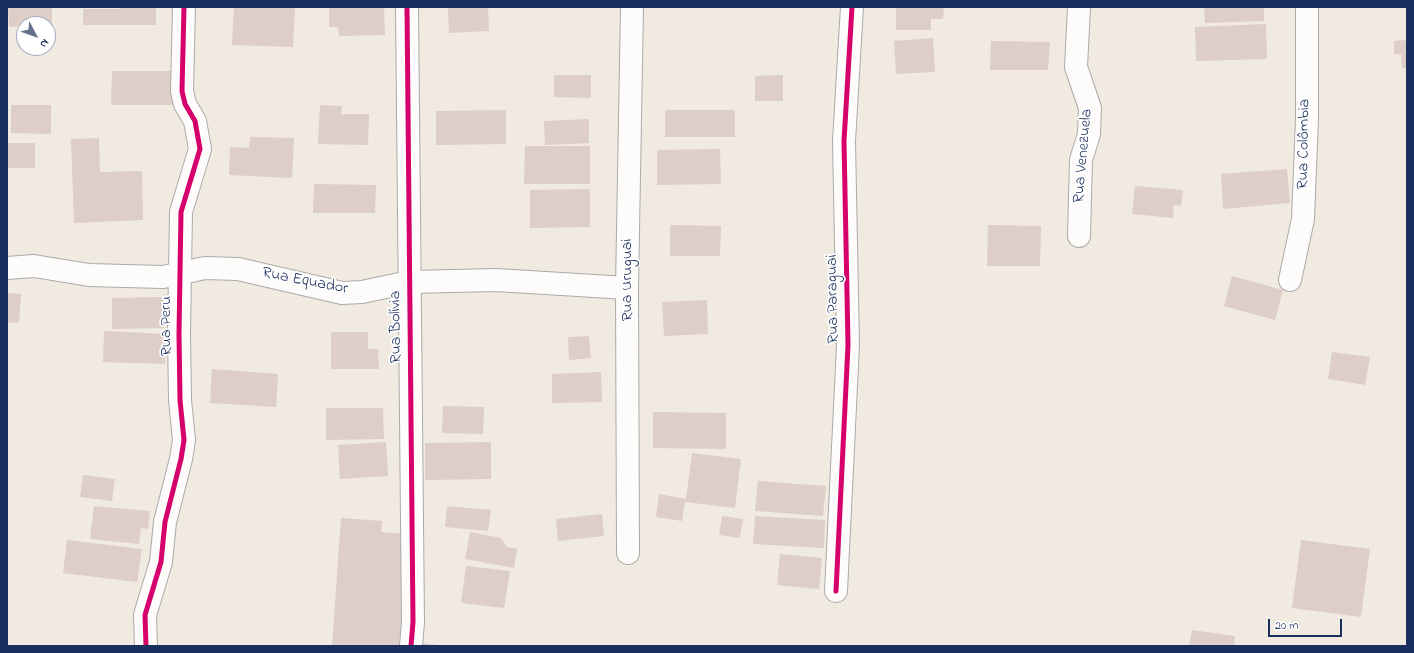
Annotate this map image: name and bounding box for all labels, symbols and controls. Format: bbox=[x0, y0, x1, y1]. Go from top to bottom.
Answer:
north arrow bbox=[16, 16, 56, 56]
text: N bbox=[36, 35, 53, 51]
street label: Rua Colômbia bbox=[1295, 99, 1315, 189]
street label: Rua Venezuela bbox=[1070, 108, 1098, 204]
street label: Rua Uruguai bbox=[618, 239, 638, 321]
street label: Rua Paraguai bbox=[824, 254, 844, 344]
street label: Rua Equador bbox=[260, 264, 350, 300]
street label: Rua Bolívia bbox=[387, 291, 407, 363]
street label: Rua Peru bbox=[157, 296, 177, 356]
scale bar bbox=[1270, 611, 1344, 637]
text: 20 m bbox=[1275, 617, 1298, 635]

